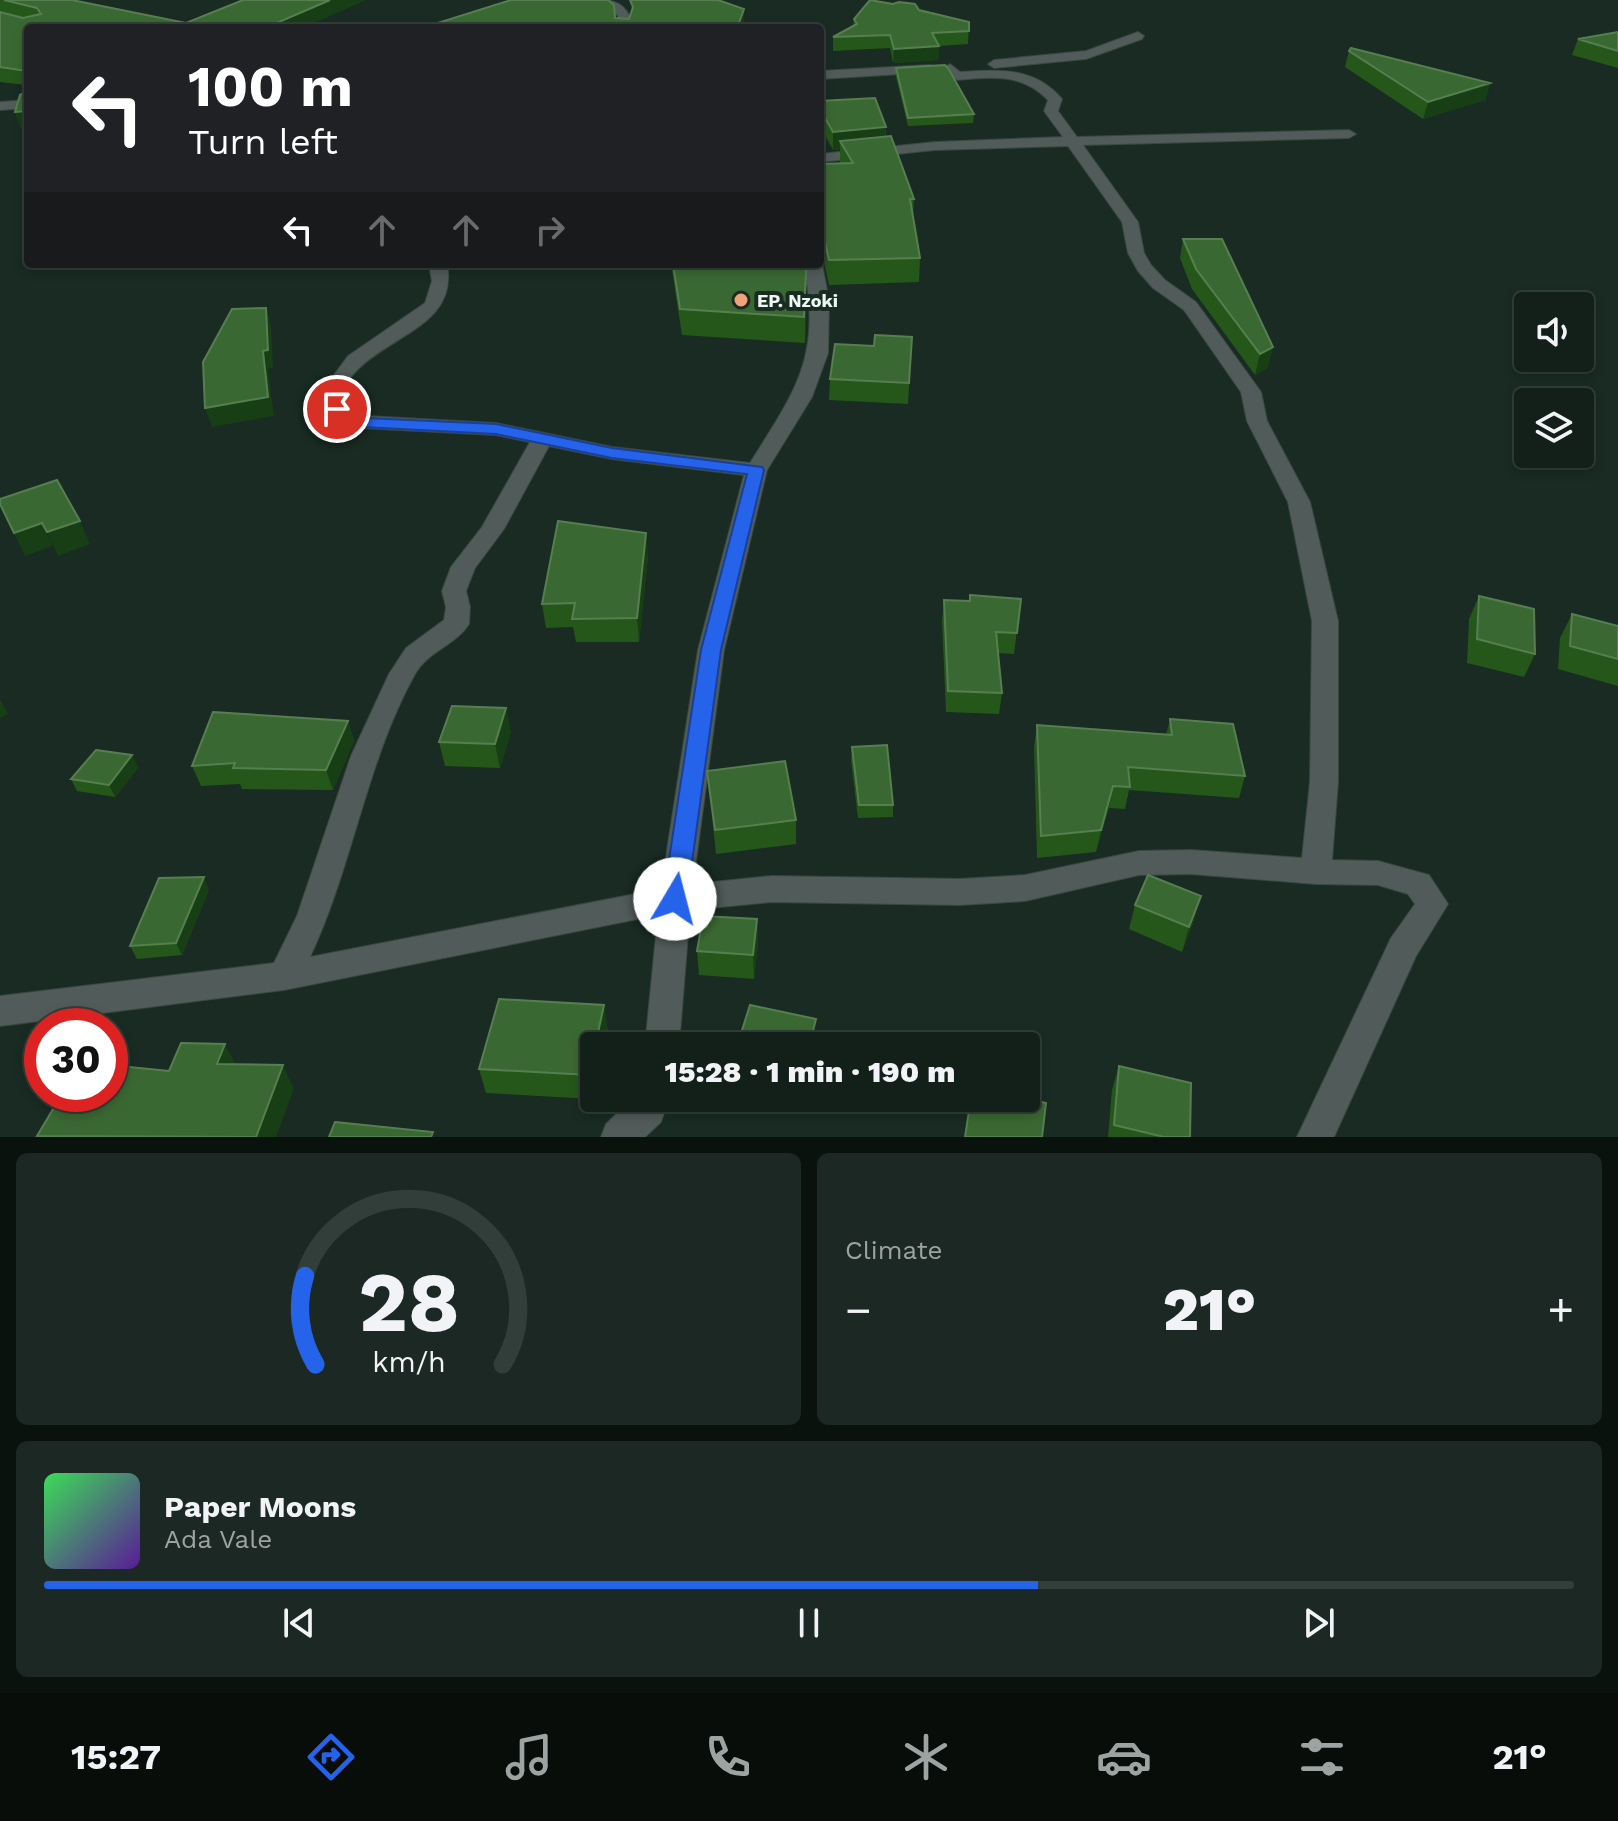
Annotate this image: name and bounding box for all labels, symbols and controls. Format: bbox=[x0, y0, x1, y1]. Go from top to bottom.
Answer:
text: 100 m bbox=[188, 54, 353, 120]
icon: left bbox=[56, 56, 160, 160]
text: Turn left bbox=[188, 121, 338, 163]
icon: left bbox=[276, 208, 320, 252]
icon: ahead bbox=[360, 208, 404, 252]
icon: ahead bbox=[444, 208, 488, 252]
icon: right bbox=[528, 208, 572, 252]
place label: EP. Nzoki bbox=[757, 290, 838, 311]
marker: EP. Nzoki bbox=[732, 291, 750, 309]
map controls bbox=[1514, 292, 1594, 468]
button: sound bbox=[1514, 292, 1594, 372]
pin bbox=[303, 375, 371, 443]
icon: arrive bbox=[315, 387, 359, 431]
button: layers bbox=[1514, 388, 1594, 468]
position arrow bbox=[633, 857, 717, 941]
speed limit sign: 30 bbox=[24, 1008, 128, 1112]
text: 15:28 · 1 min · 190 m bbox=[665, 1054, 955, 1089]
text: Climate bbox=[845, 1235, 943, 1265]
text: 28 bbox=[358, 1254, 459, 1351]
text: 21° bbox=[1163, 1274, 1256, 1345]
text: − bbox=[845, 1284, 872, 1336]
text: + bbox=[1547, 1284, 1574, 1336]
text: km/h bbox=[372, 1345, 445, 1379]
text: Paper Moons bbox=[164, 1489, 356, 1524]
text: Ada Vale bbox=[164, 1524, 272, 1554]
icon: previous bbox=[277, 1601, 321, 1645]
icon: pause bbox=[787, 1601, 831, 1645]
icon: next bbox=[1297, 1601, 1341, 1645]
icon: directions bbox=[303, 1729, 359, 1785]
icon: music bbox=[501, 1729, 557, 1785]
icon: phone bbox=[700, 1729, 756, 1785]
icon: climate bbox=[898, 1729, 954, 1785]
icon: car bbox=[1096, 1729, 1152, 1785]
icon: filters bbox=[1294, 1729, 1350, 1785]
text: 15:27 bbox=[71, 1736, 161, 1778]
text: 21° bbox=[1492, 1736, 1547, 1778]

